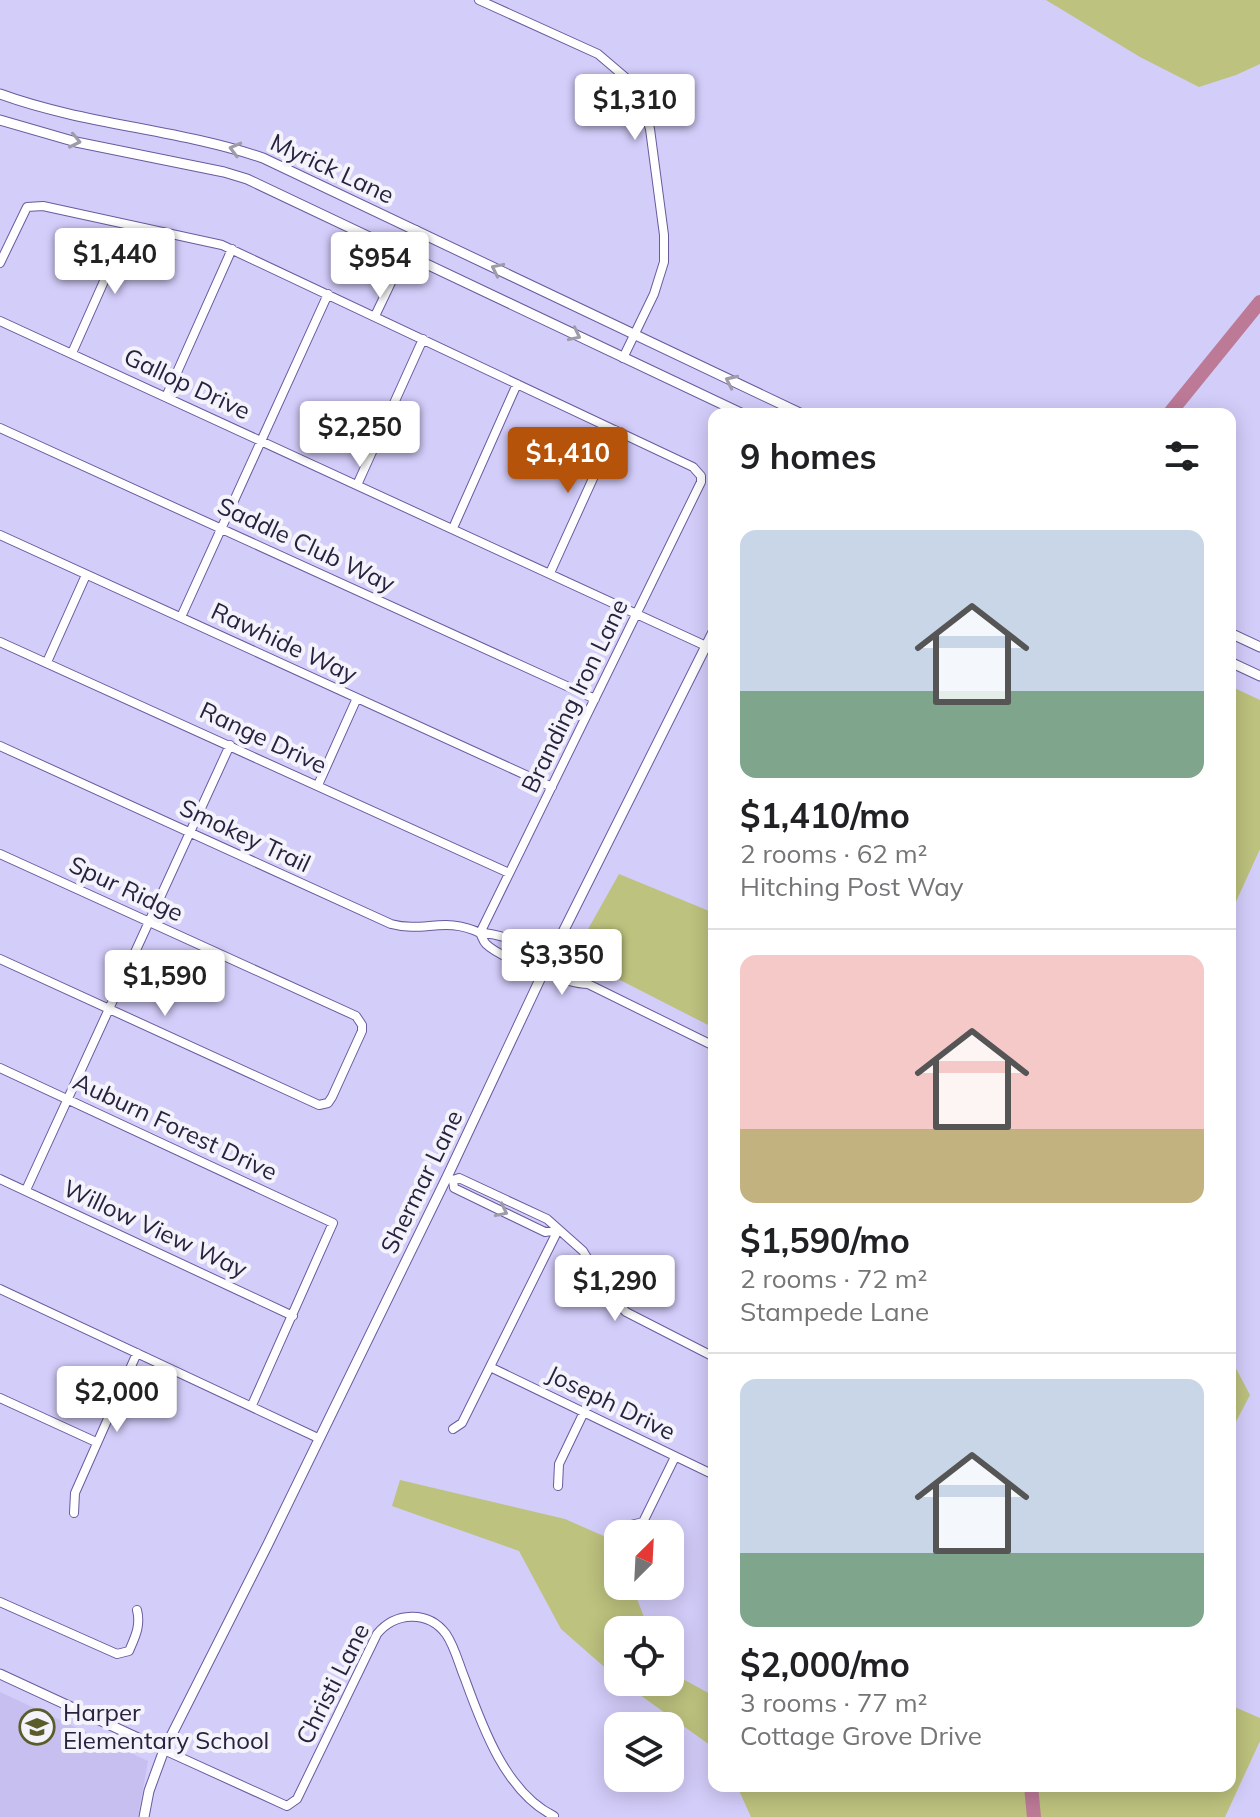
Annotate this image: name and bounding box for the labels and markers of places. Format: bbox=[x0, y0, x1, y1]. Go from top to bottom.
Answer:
pin: $1,310 bbox=[570, 74, 700, 142]
pin: $1,440 bbox=[50, 228, 180, 296]
pin: $954 bbox=[333, 232, 427, 300]
pin: $2,250 bbox=[295, 401, 425, 469]
pin: $1,410 bbox=[503, 427, 633, 495]
pin: $3,350 bbox=[497, 929, 627, 997]
pin: $1,590 bbox=[100, 950, 230, 1018]
pin: $1,290 bbox=[550, 1255, 680, 1323]
pin: $2,000 bbox=[52, 1366, 182, 1434]
place label: Harper Elementary School bbox=[63, 1697, 269, 1755]
school or university icon: Harper Elementary School bbox=[18, 1708, 56, 1746]

